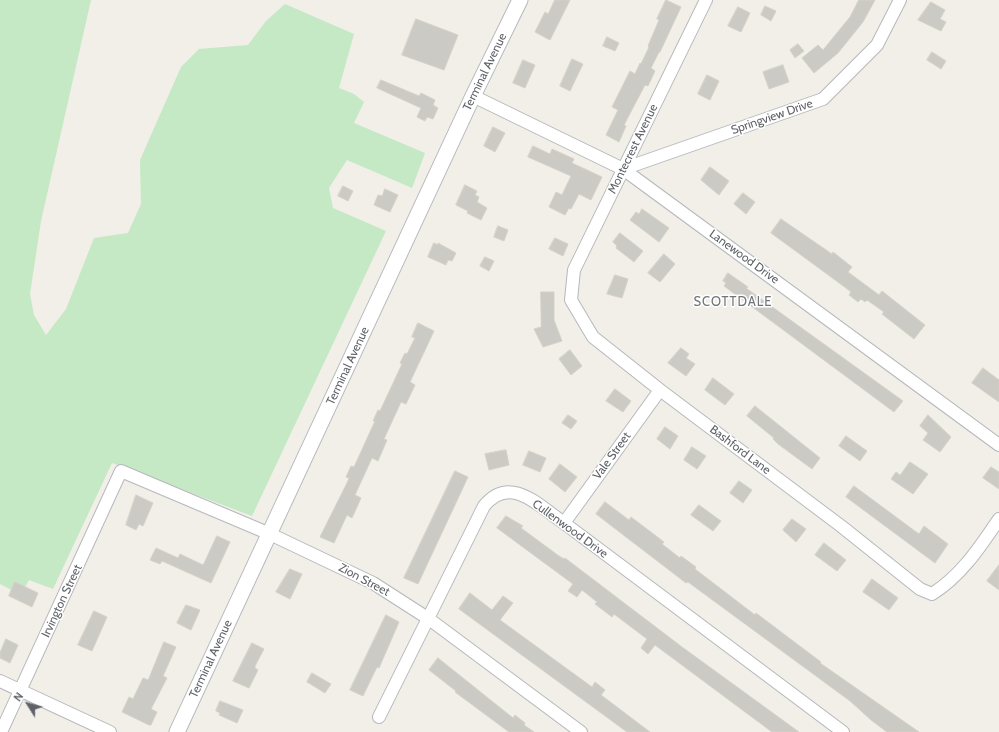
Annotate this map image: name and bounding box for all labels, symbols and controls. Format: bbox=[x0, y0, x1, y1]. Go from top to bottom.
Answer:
street label: Terminal Avenue bbox=[460, 31, 510, 113]
street label: Springview Drive bbox=[729, 96, 815, 138]
street label: Montecrest Avenue bbox=[605, 102, 661, 196]
street label: Lanewood Drive bbox=[706, 227, 782, 287]
district label: SCOTTDALE bbox=[694, 294, 772, 310]
street label: Terminal Avenue bbox=[324, 325, 372, 407]
street label: Bashford Lane bbox=[707, 422, 773, 478]
street label: Vale Street bbox=[590, 429, 634, 483]
street label: Cullenwood Drive bbox=[529, 497, 611, 561]
street label: Zion Street bbox=[336, 561, 392, 599]
street label: Irvington Street bbox=[39, 562, 85, 640]
street label: Terminal Avenue bbox=[187, 618, 235, 700]
north arrow bbox=[8, 684, 48, 724]
text: N bbox=[10, 689, 26, 704]

